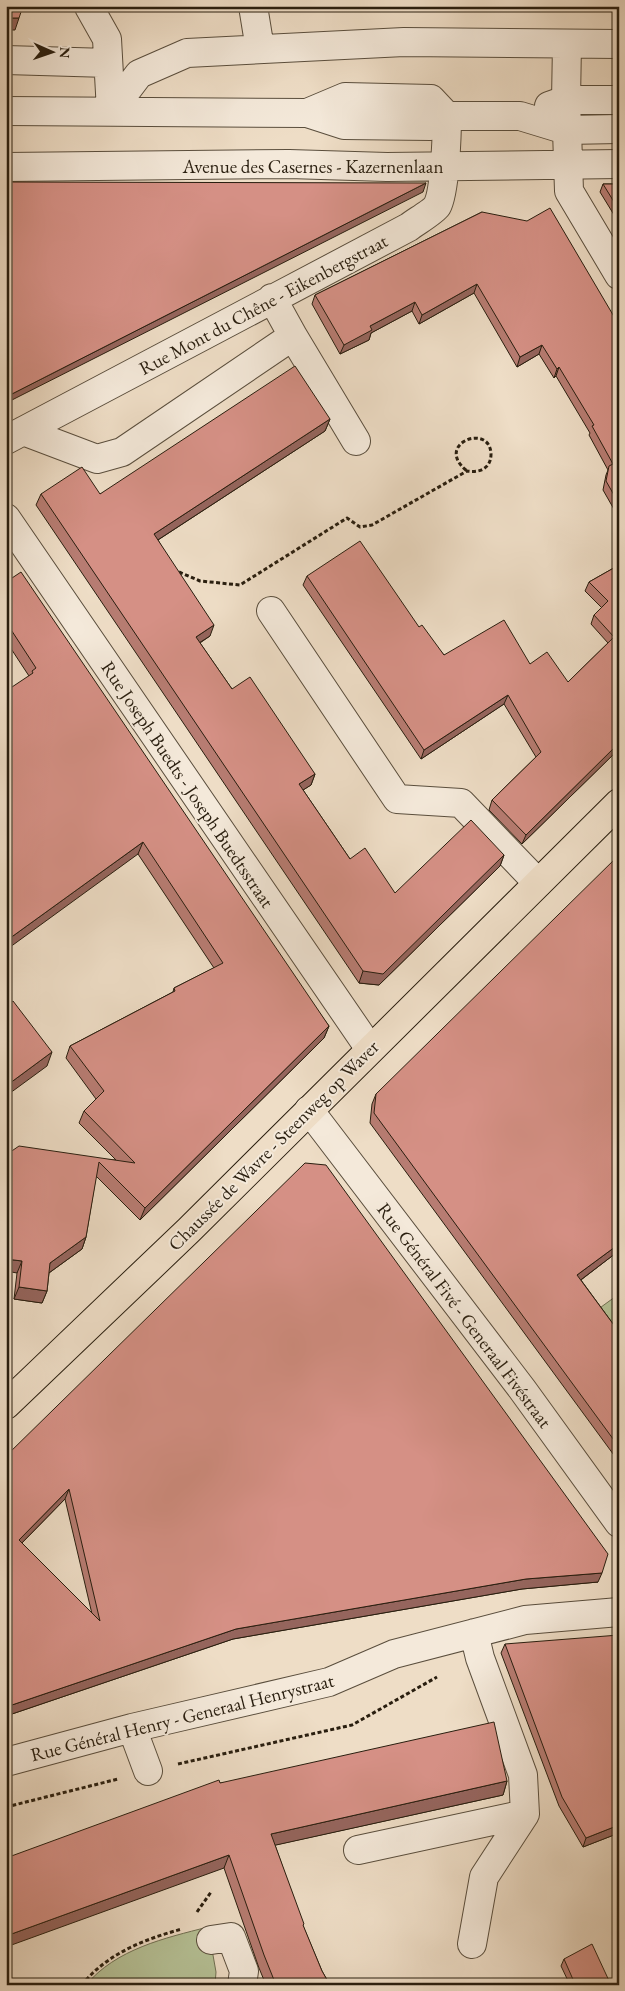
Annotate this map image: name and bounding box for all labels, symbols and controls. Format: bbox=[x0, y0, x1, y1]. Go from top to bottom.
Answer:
north arrow bbox=[28, 28, 78, 78]
text: N bbox=[56, 46, 74, 59]
street label: Avenue des Casernes - Kazernenlaan bbox=[182, 154, 443, 179]
street label: Rue Mont du Chêne - Eikenbergstraat bbox=[135, 228, 392, 381]
street label: Rue Joseph Buedts - Joseph Buedtsstraat bbox=[95, 656, 280, 913]
street label: Chaussée de Wavre - Steenweg op Waver bbox=[163, 1034, 385, 1256]
street label: Rue Général Fivé - Generaal Fivéstraat bbox=[372, 1198, 558, 1433]
street label: Rue Général Henry - Generaal Henrystraat bbox=[28, 1668, 336, 1767]

